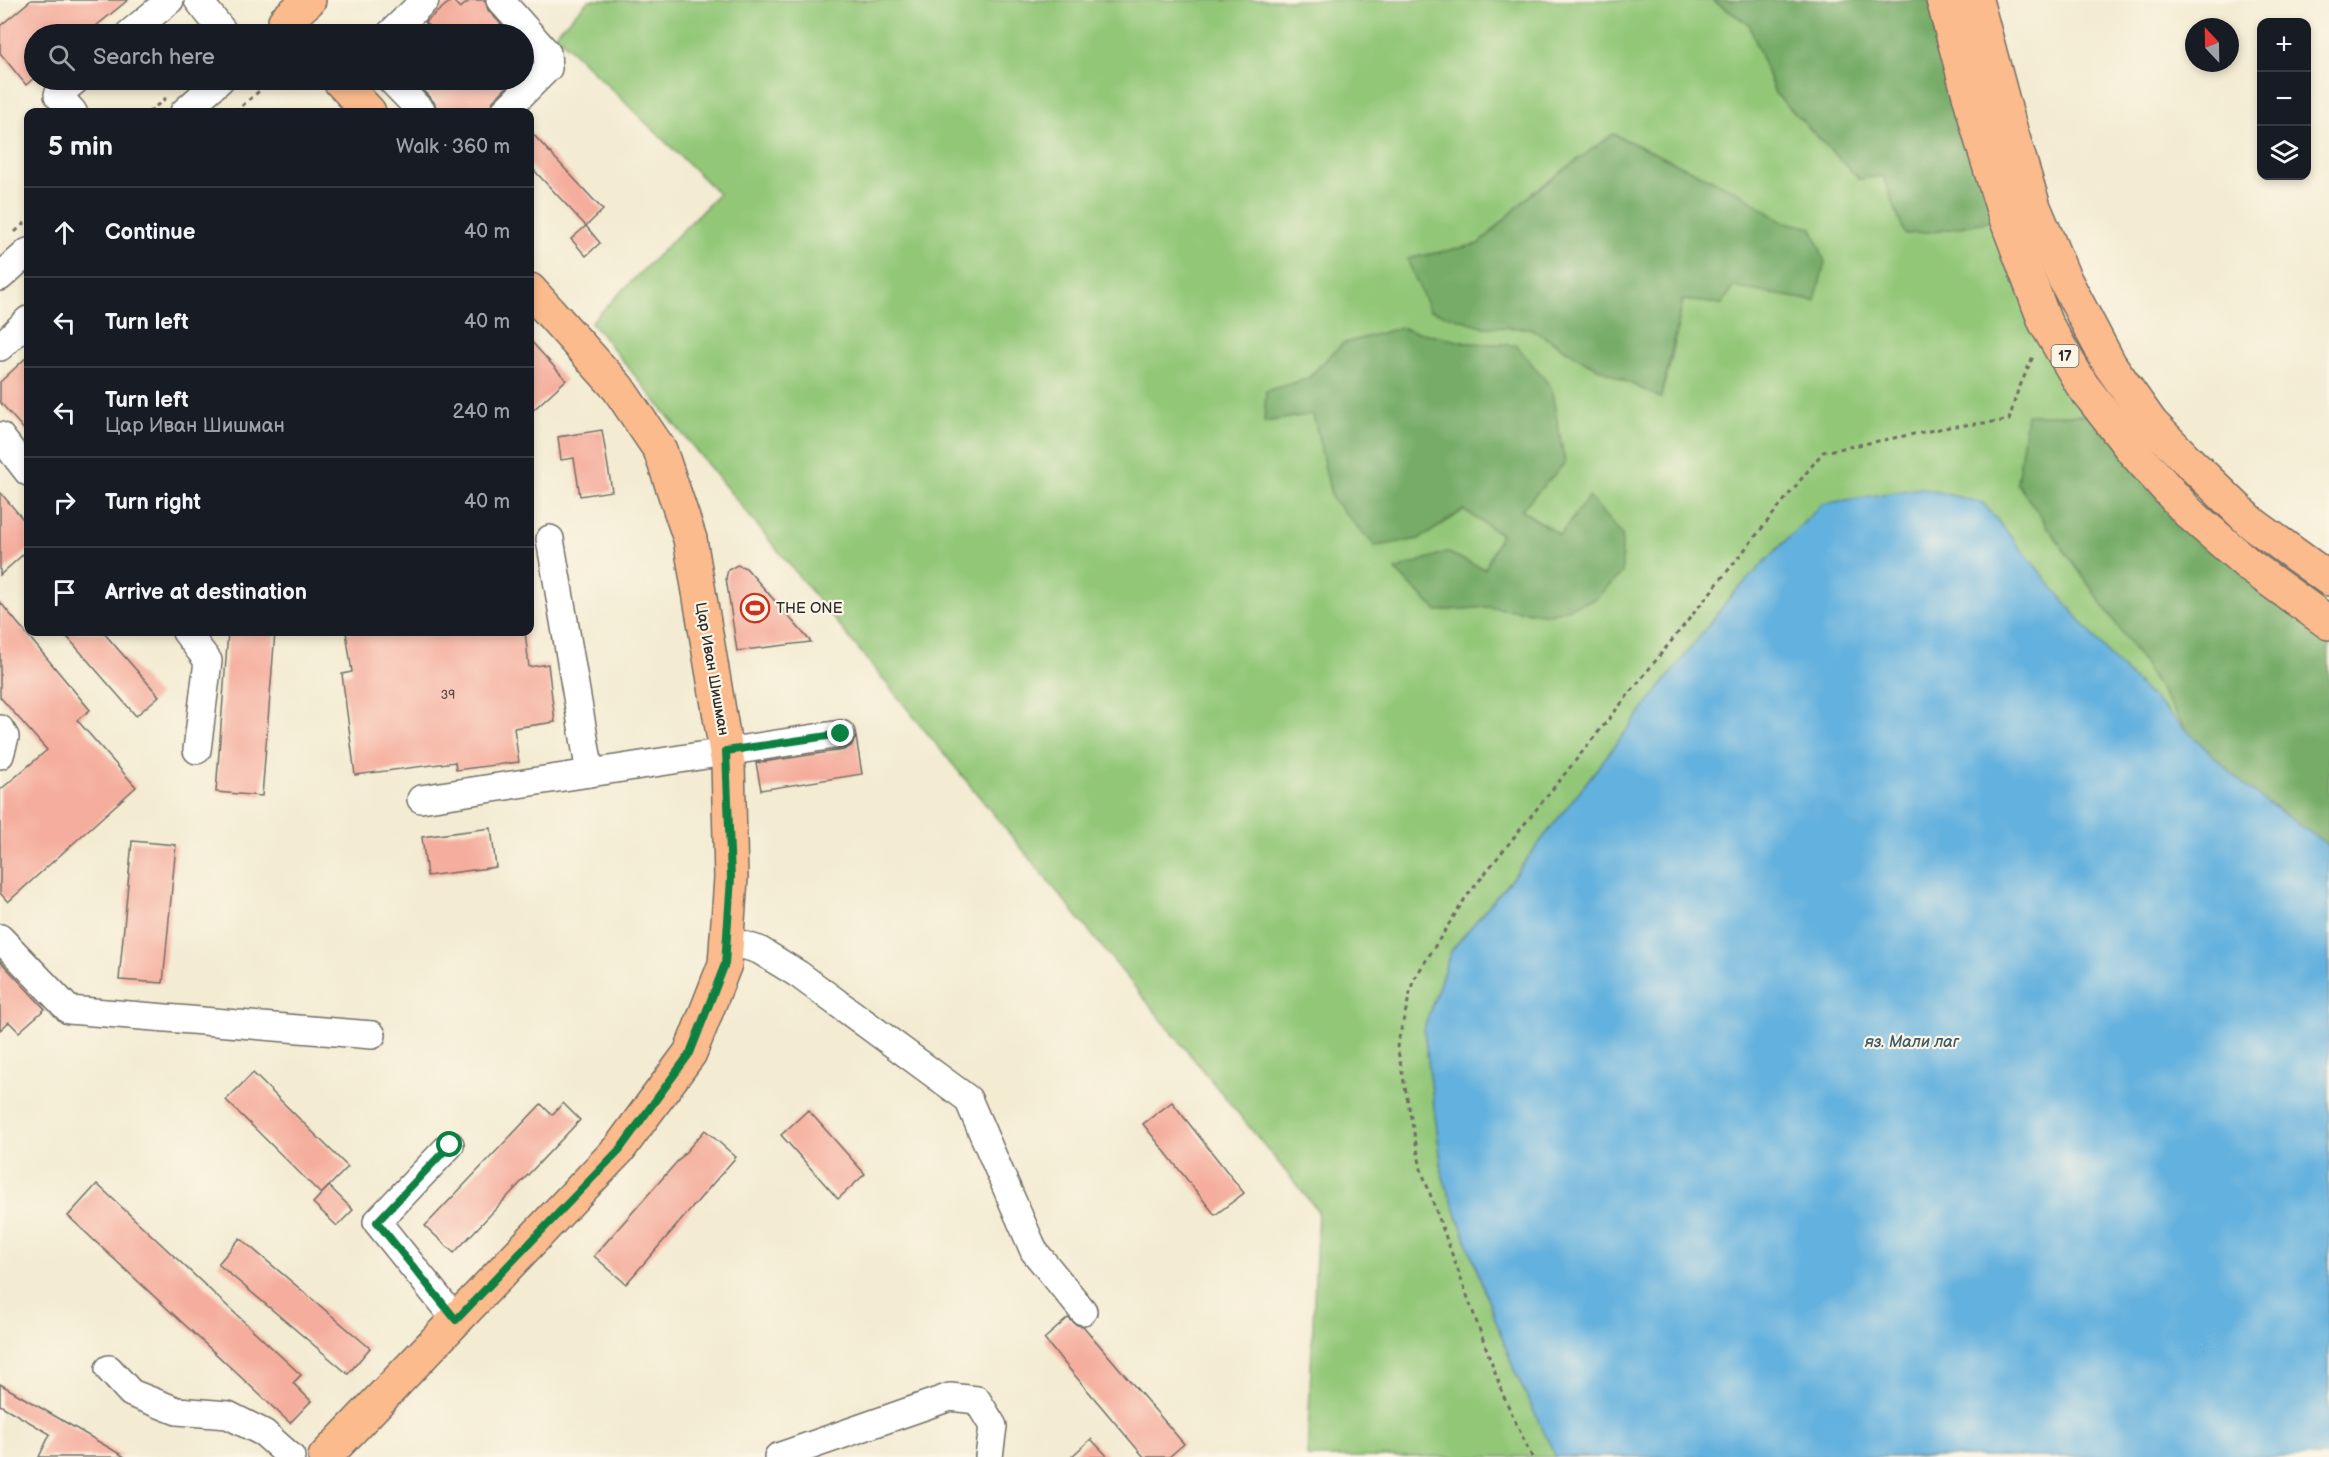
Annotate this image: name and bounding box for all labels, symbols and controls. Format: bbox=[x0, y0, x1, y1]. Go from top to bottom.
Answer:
north arrow bbox=[2185, 18, 2239, 72]
map controls bbox=[2257, 18, 2311, 180]
button: + bbox=[2257, 18, 2311, 72]
search box bbox=[24, 24, 534, 90]
icon: search bbox=[45, 41, 78, 74]
text: Search here bbox=[93, 44, 215, 71]
button: − bbox=[2257, 72, 2311, 126]
button: layers bbox=[2257, 126, 2311, 180]
text: 5 min bbox=[48, 132, 113, 163]
text: Walk · 360 m bbox=[396, 135, 510, 159]
icon: ahead bbox=[48, 216, 81, 249]
text: Continue bbox=[105, 219, 195, 246]
text: 40 m bbox=[464, 220, 510, 244]
icon: left bbox=[48, 306, 81, 339]
text: Turn left bbox=[105, 309, 189, 336]
text: 40 m bbox=[464, 310, 510, 334]
road number: 17 bbox=[2052, 345, 2078, 367]
text: Turn left bbox=[105, 387, 189, 414]
icon: left bbox=[48, 396, 81, 429]
text: 240 m bbox=[453, 400, 510, 424]
text: Цар Иван Шишман bbox=[105, 414, 285, 438]
icon: right bbox=[48, 486, 81, 519]
text: Turn right bbox=[105, 489, 201, 516]
text: 40 m bbox=[464, 490, 510, 514]
icon: arrive bbox=[48, 576, 81, 609]
text: Arrive at destination bbox=[105, 579, 307, 606]
sports icon: THE ONE bbox=[739, 592, 771, 624]
place label: THE ONE bbox=[776, 599, 843, 618]
street label: Цар Иван Шишман bbox=[691, 601, 733, 737]
house number: 39 bbox=[441, 688, 455, 703]
route end bbox=[827, 720, 853, 746]
water label: яз. Мали лаг bbox=[1864, 1033, 1960, 1052]
route start bbox=[436, 1131, 462, 1157]

